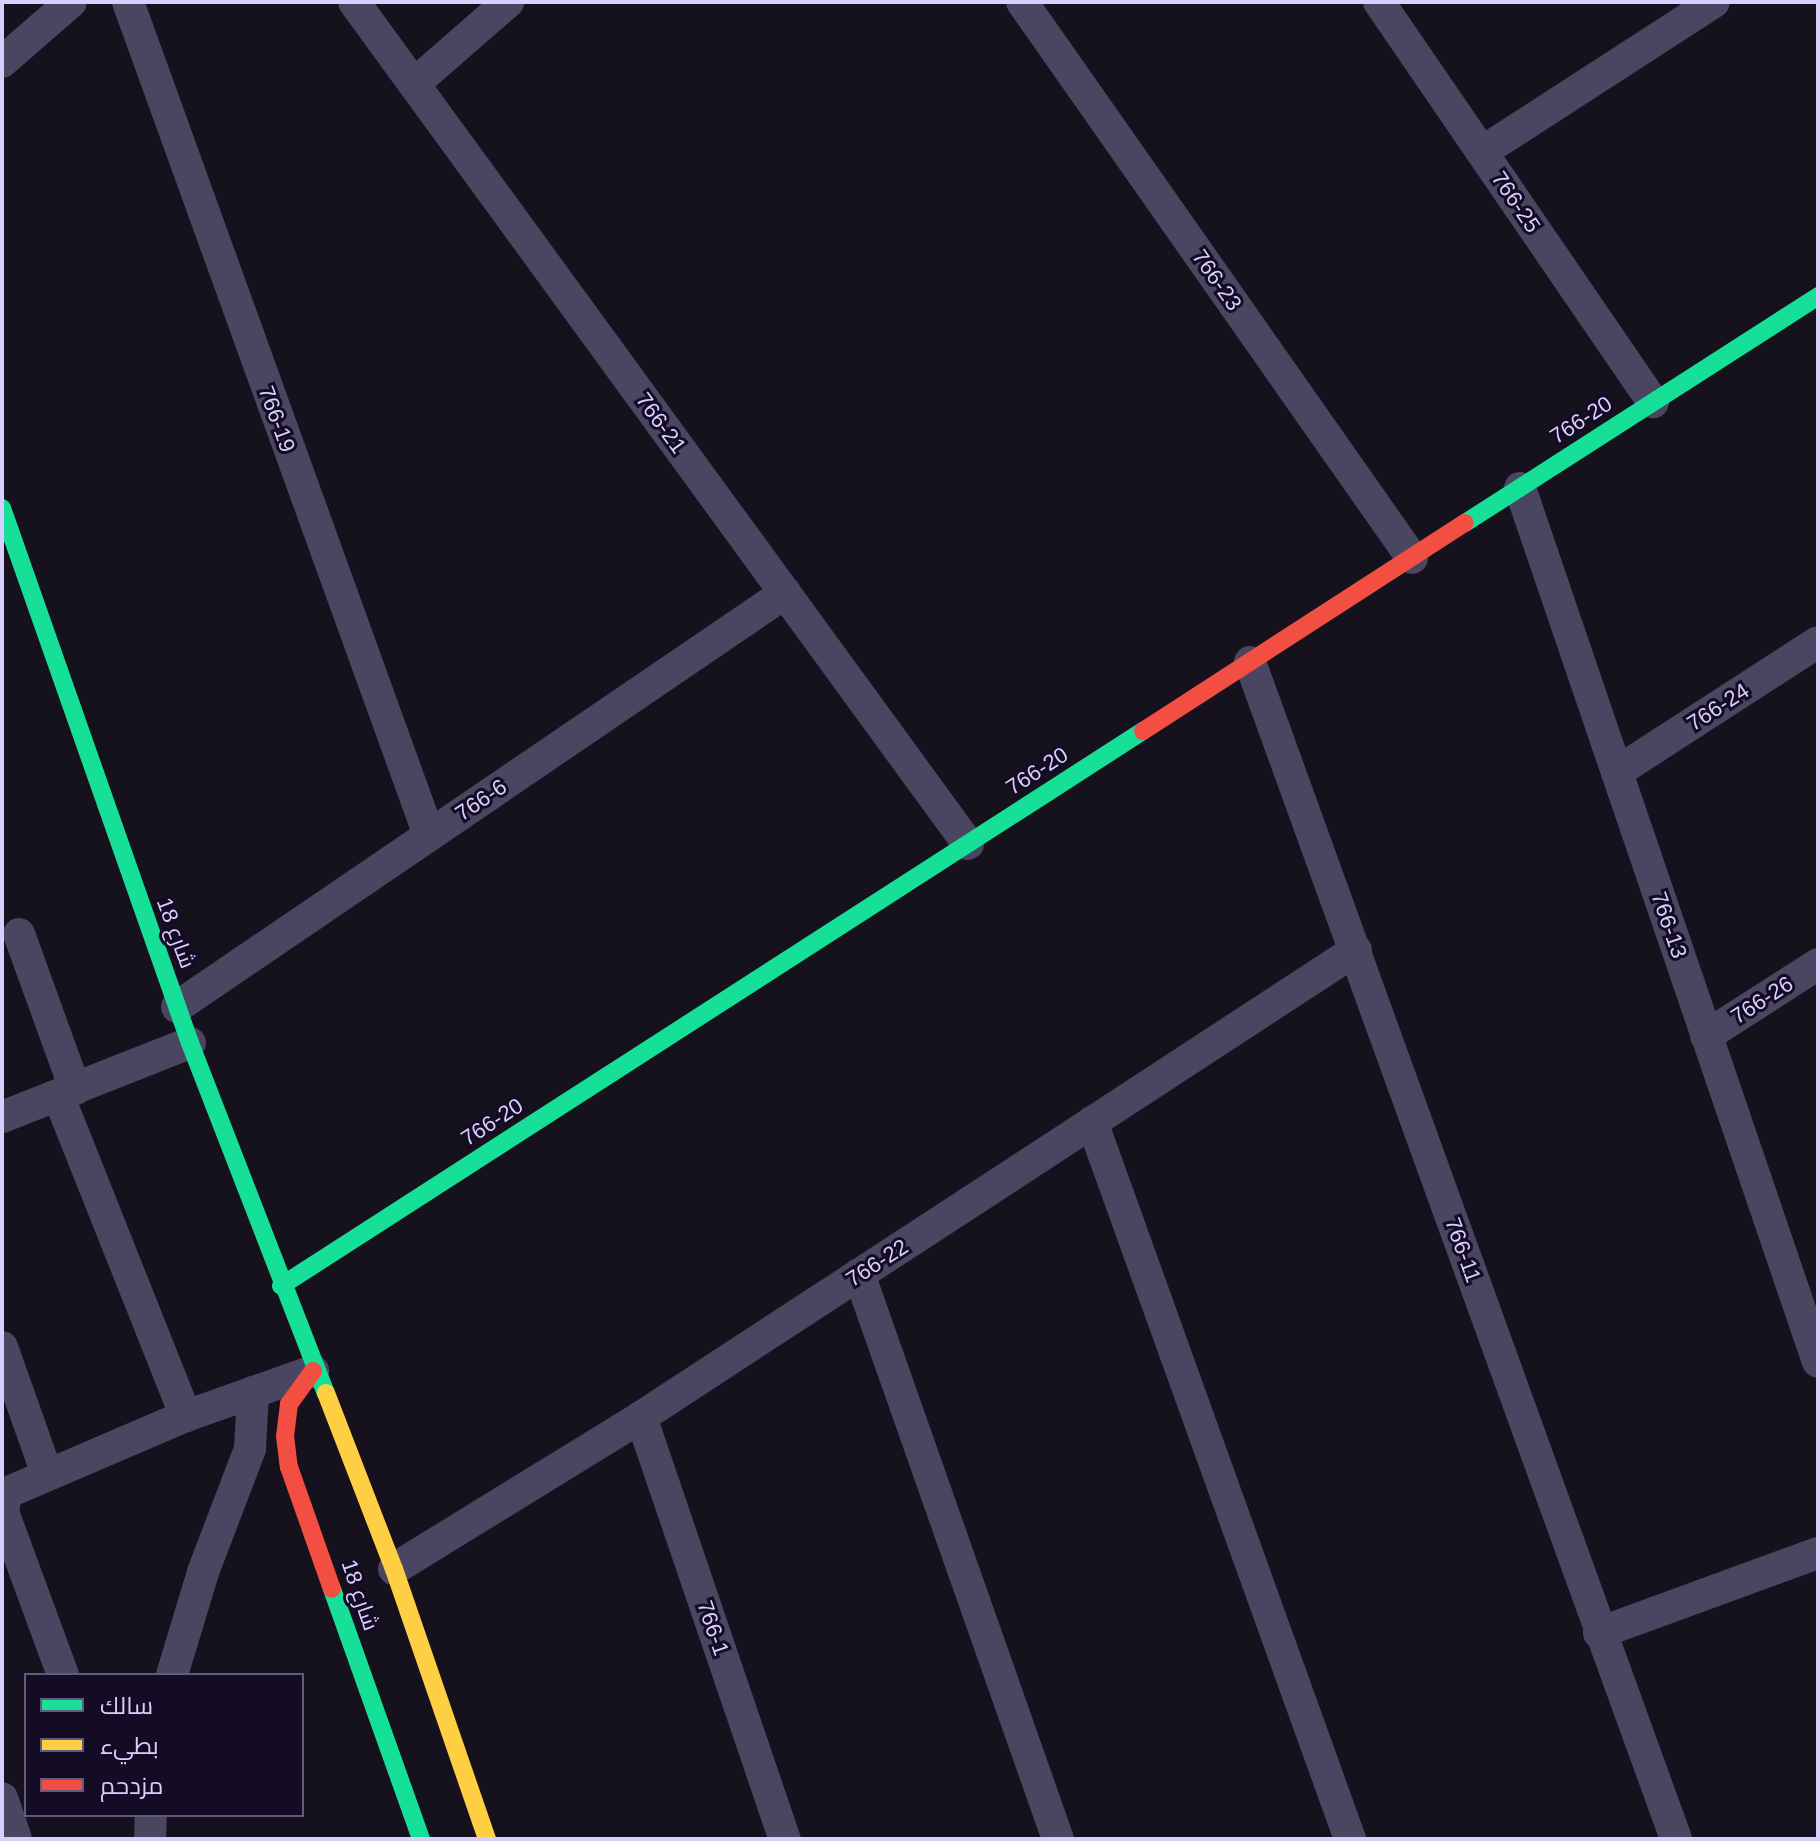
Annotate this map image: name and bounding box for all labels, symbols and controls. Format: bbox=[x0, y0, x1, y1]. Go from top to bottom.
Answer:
street label: 766-25 bbox=[1486, 166, 1546, 238]
street label: 766-23 bbox=[1187, 244, 1247, 316]
street label: 766-19 bbox=[253, 382, 301, 456]
street label: 766-21 bbox=[630, 388, 692, 458]
street label: 766-20 bbox=[1545, 390, 1617, 450]
street label: 766-24 bbox=[1682, 677, 1754, 737]
street label: 766-20 bbox=[1001, 741, 1073, 801]
street label: 766-6 bbox=[450, 773, 512, 827]
street label: 766-13 bbox=[1645, 888, 1693, 962]
street label: شارع 18 bbox=[151, 894, 201, 972]
street label: 766-26 bbox=[1726, 970, 1798, 1030]
street label: 766-20 bbox=[456, 1092, 528, 1152]
street label: 766-11 bbox=[1439, 1214, 1487, 1286]
street label: 766-22 bbox=[841, 1233, 913, 1293]
street label: شارع 18 bbox=[336, 1556, 384, 1634]
street label: 766-1 bbox=[691, 1597, 735, 1659]
legend bbox=[24, 1673, 304, 1817]
text: سالك bbox=[100, 1692, 153, 1719]
text: بطيء bbox=[100, 1732, 159, 1759]
text: مزدحم bbox=[100, 1772, 163, 1799]

